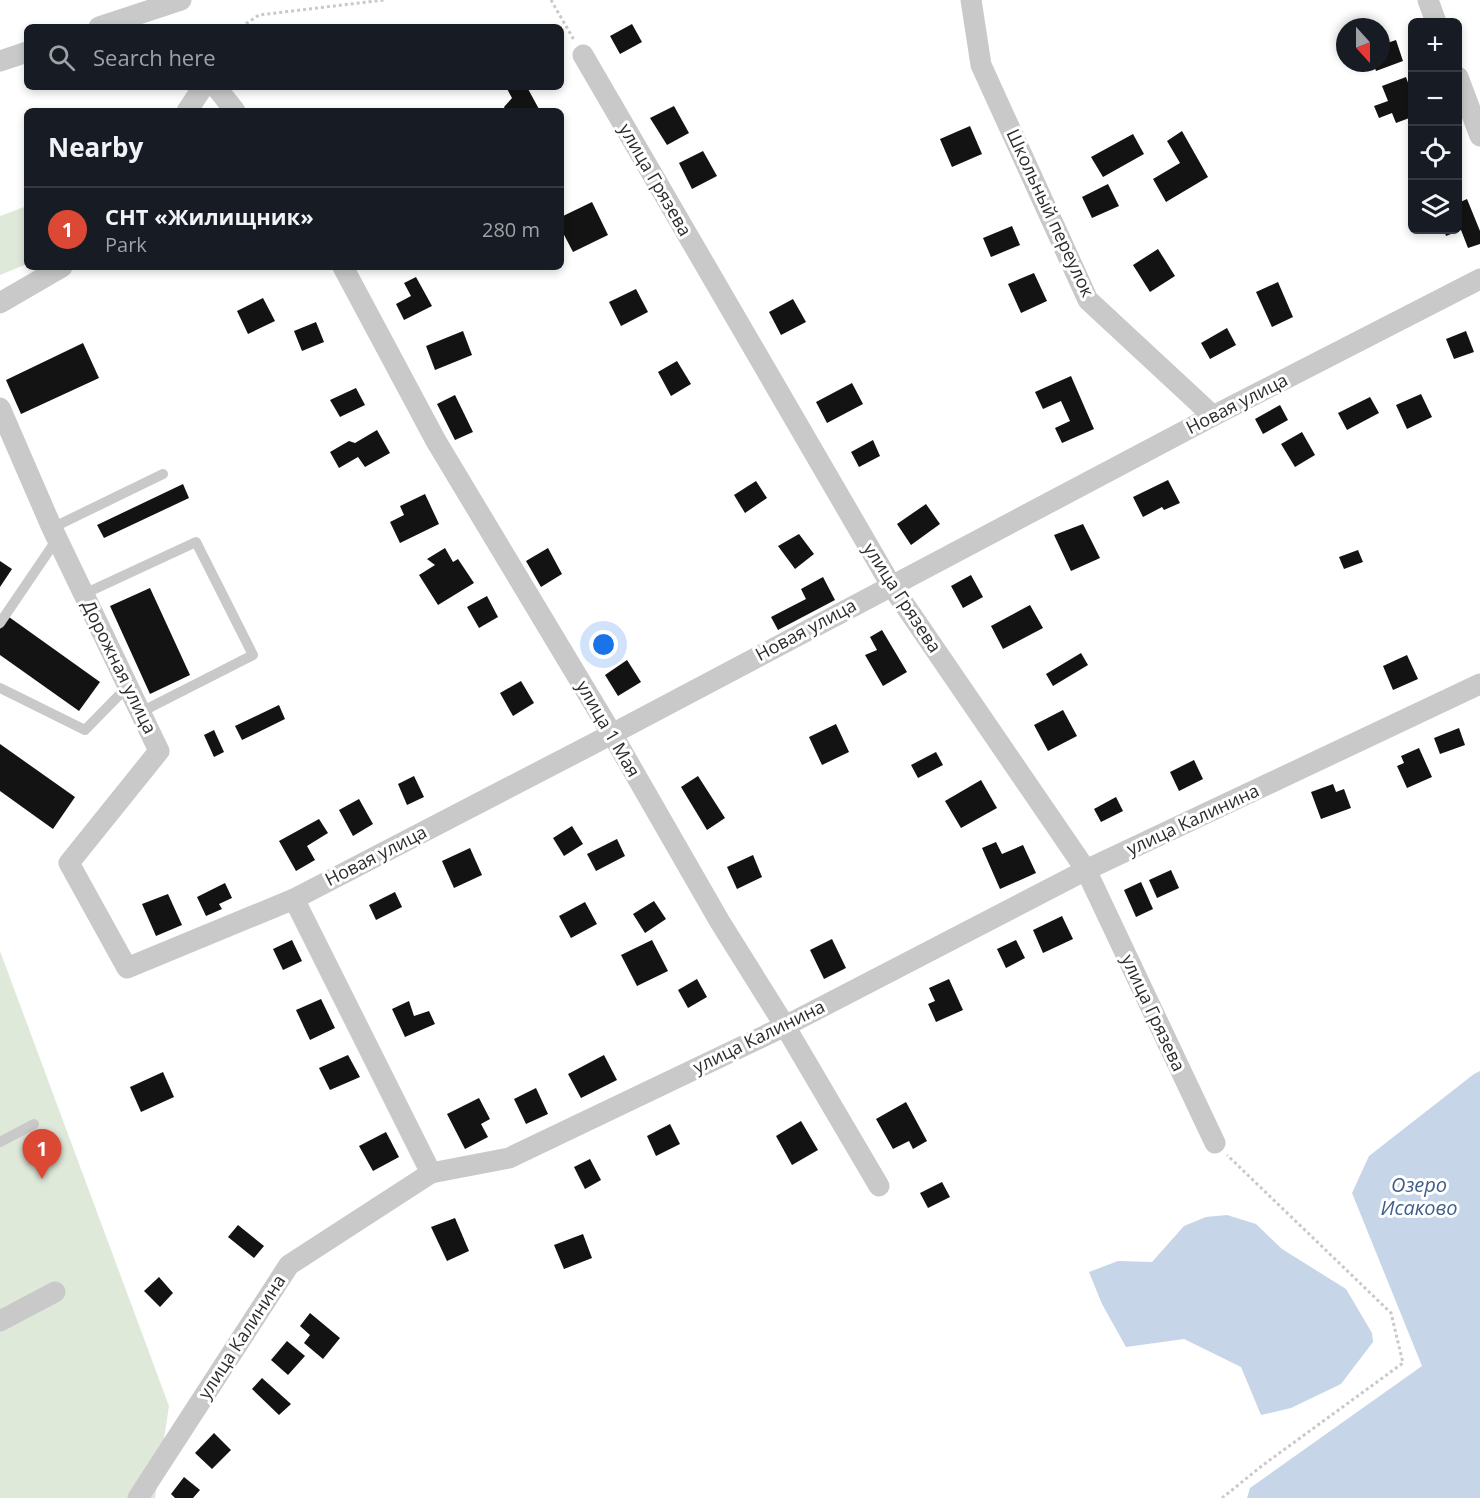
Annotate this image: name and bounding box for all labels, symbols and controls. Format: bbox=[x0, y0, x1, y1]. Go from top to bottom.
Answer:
north arrow bbox=[1336, 18, 1390, 72]
map controls bbox=[1408, 18, 1462, 234]
button: + bbox=[1408, 18, 1462, 72]
search box bbox=[24, 24, 564, 90]
icon: search bbox=[45, 41, 78, 74]
text: Search here bbox=[93, 42, 216, 72]
button: − bbox=[1408, 72, 1462, 126]
street label: улица Грязева bbox=[614, 119, 698, 240]
street label: Школьный переулок bbox=[1001, 125, 1101, 301]
button: locate bbox=[1408, 126, 1462, 180]
text: Nearby bbox=[48, 129, 143, 165]
button: layers bbox=[1408, 180, 1462, 234]
text: СНТ «Жилищник» bbox=[105, 201, 314, 231]
text: 1 bbox=[62, 216, 73, 243]
text: 280 m bbox=[482, 216, 540, 243]
text: Park bbox=[105, 231, 147, 258]
street label: Новая улица bbox=[1182, 367, 1292, 439]
street label: улица Грязева bbox=[858, 538, 947, 657]
street label: Новая улица bbox=[751, 592, 860, 666]
street label: Дорожная улица bbox=[77, 596, 163, 738]
your location bbox=[589, 630, 618, 659]
street label: улица 1 Мая bbox=[572, 676, 646, 781]
street label: улица Калинина bbox=[1122, 778, 1263, 860]
street label: Новая улица bbox=[321, 819, 431, 891]
street label: улица Грязева bbox=[1116, 950, 1191, 1075]
street label: улица Калинина bbox=[689, 994, 828, 1078]
pin: 1 bbox=[22, 1130, 62, 1179]
water label: Озеро Исаково bbox=[1380, 1171, 1458, 1221]
street label: улица Калинина bbox=[192, 1270, 290, 1403]

